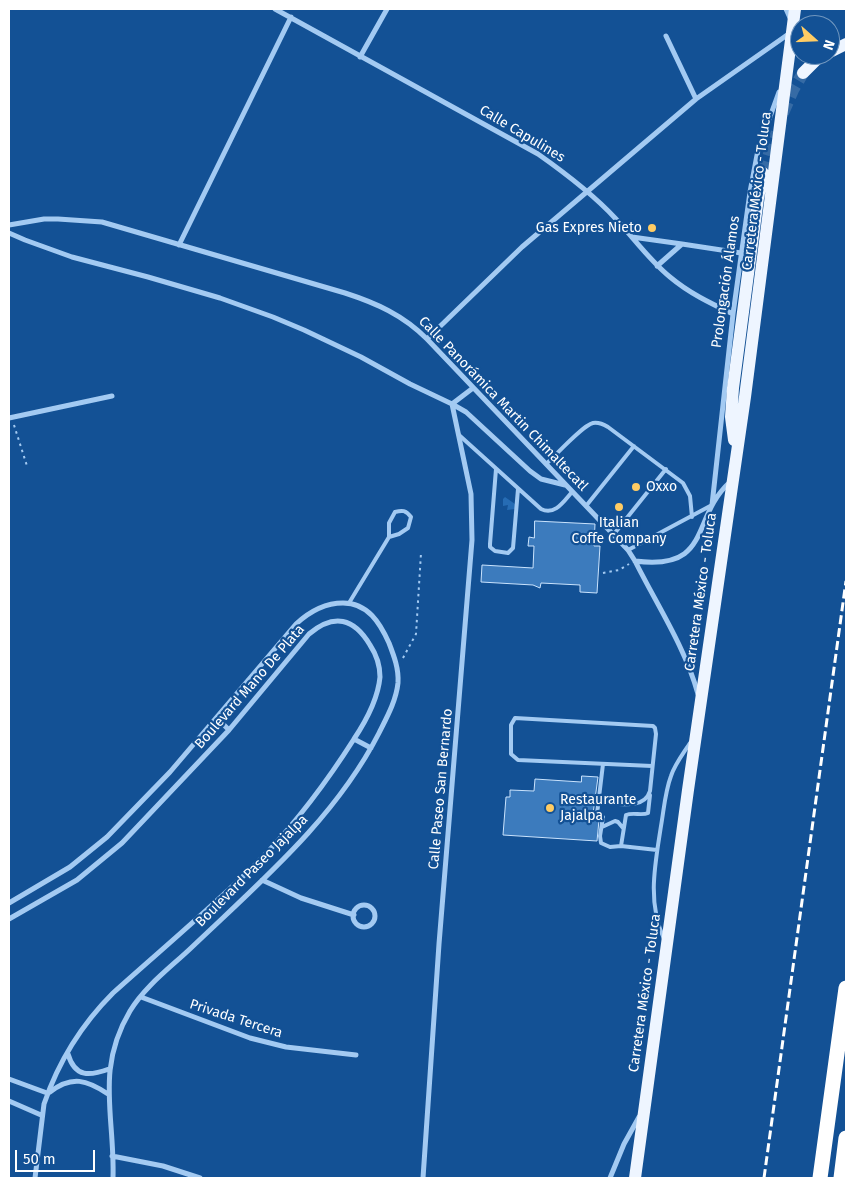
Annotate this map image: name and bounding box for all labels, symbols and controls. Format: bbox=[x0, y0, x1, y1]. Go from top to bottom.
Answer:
north arrow bbox=[790, 15, 840, 65]
text: N bbox=[819, 38, 838, 52]
street label: Calle Capulines bbox=[476, 102, 568, 166]
street label: Carretera México - Toluca bbox=[739, 111, 775, 271]
street label: Prolongación Álamos bbox=[708, 215, 744, 349]
place label: Gas Expres Nieto bbox=[536, 220, 642, 236]
marker: Gas Expres Nieto bbox=[646, 222, 658, 234]
street label: Calle Panorámica Martin Chimaltecatl bbox=[415, 313, 591, 495]
place label: Oxxo bbox=[646, 479, 677, 495]
marker: Oxxo bbox=[630, 481, 642, 493]
marker: Italian Coffe Company bbox=[613, 501, 625, 513]
street label: Carretera México - Toluca bbox=[682, 512, 720, 672]
place label: Italian Coffe Company bbox=[572, 515, 666, 548]
street label: Boulevard Mano De Plata bbox=[192, 622, 308, 752]
street label: Calle Paseo San Bernardo bbox=[426, 708, 456, 870]
place label: Restaurante Jajalpa bbox=[560, 792, 636, 824]
marker: Restaurante Jajalpa bbox=[544, 802, 556, 814]
street label: Boulevard Paseo Jajalpa bbox=[192, 811, 312, 931]
street label: Carretera México - Toluca bbox=[626, 913, 664, 1073]
street label: Privada Tercera bbox=[187, 996, 285, 1042]
scale bar bbox=[18, 1140, 98, 1172]
text: 50 m bbox=[23, 1150, 56, 1168]

